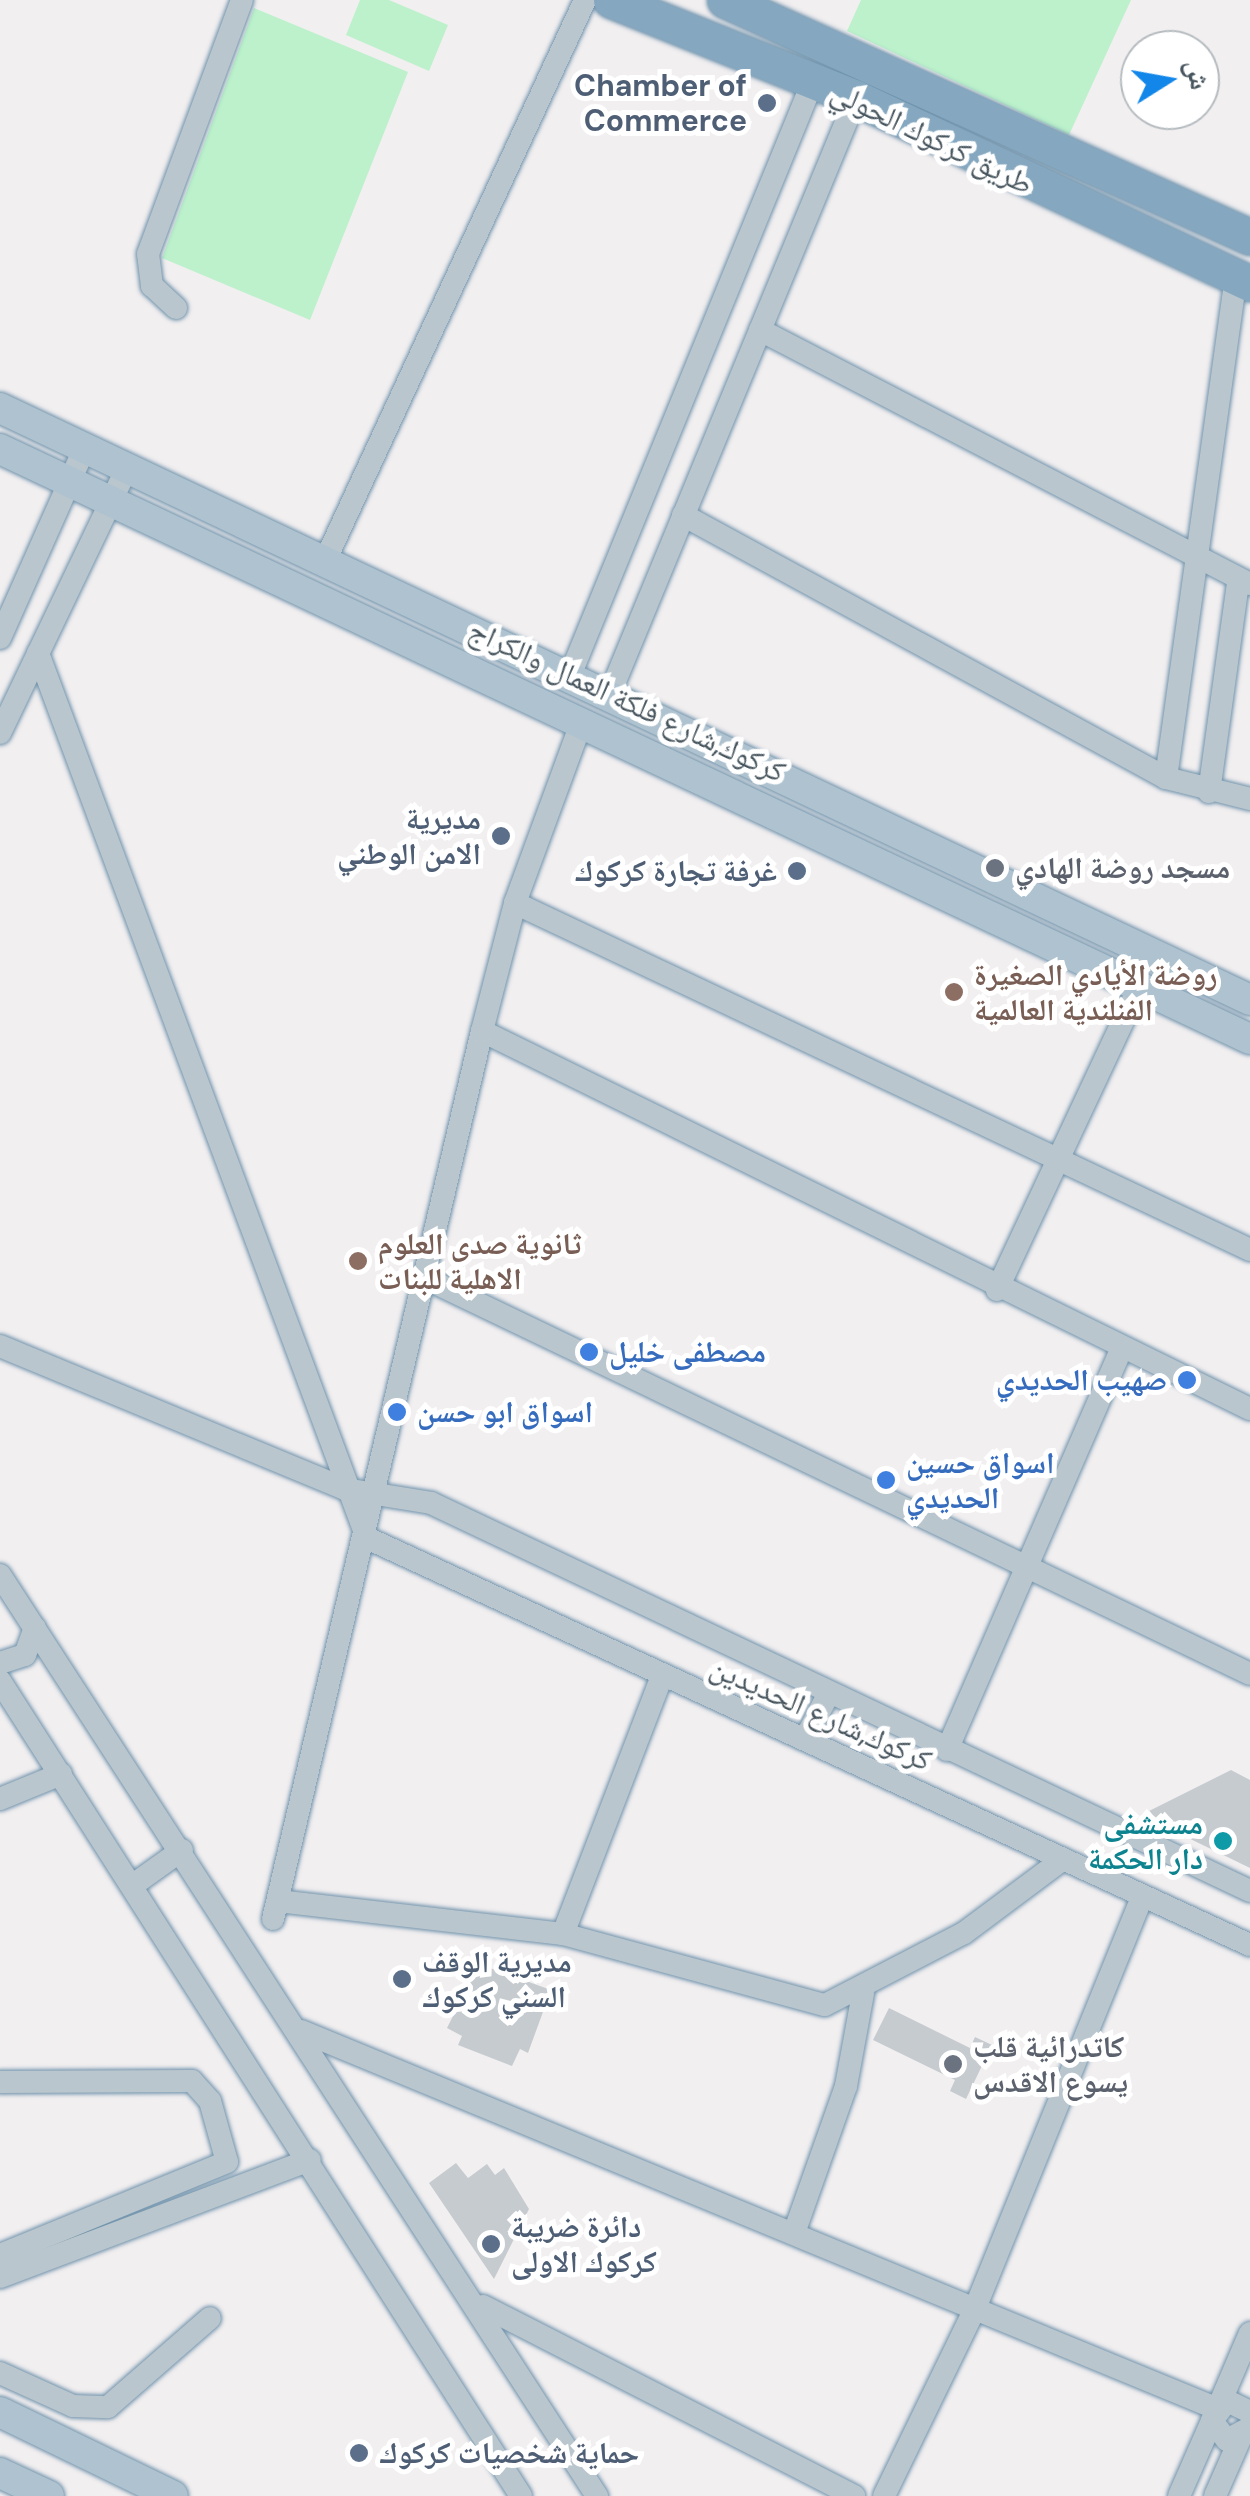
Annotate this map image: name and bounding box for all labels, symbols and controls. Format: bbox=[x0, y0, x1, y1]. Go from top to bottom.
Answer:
north arrow bbox=[1120, 30, 1220, 130]
text: ش bbox=[1177, 56, 1219, 93]
place label: Chamber of Commerce bbox=[574, 68, 747, 138]
street label: طريق كركوك الحولي bbox=[825, 74, 1039, 202]
marker: Chamber of Commerce bbox=[756, 92, 778, 114]
street label: كركوك,شارع فلكة العمال والكراج bbox=[463, 612, 791, 790]
place label: مديرية الامن الوطني bbox=[337, 801, 481, 872]
marker: مديرية الامن الوطني bbox=[490, 825, 512, 847]
place label: مسجد روضة الهادي bbox=[1015, 850, 1230, 886]
place label: غرفة تجارة كركوك bbox=[574, 853, 777, 889]
marker: مسجد روضة الهادي bbox=[984, 857, 1006, 879]
marker: غرفة تجارة كركوك bbox=[786, 860, 808, 882]
place label: روضة الأيادي الصغيرة الفنلندية العالمية bbox=[974, 957, 1217, 1028]
marker: روضة الأيادي الصغيرة الفنلندية العالمية bbox=[943, 981, 965, 1003]
place label: ثانوية صدى العلوم الاهلية للبنات bbox=[378, 1226, 581, 1296]
marker: ثانوية صدى العلوم الاهلية للبنات bbox=[347, 1250, 369, 1272]
place label: مصطفى خليل bbox=[609, 1334, 766, 1370]
marker: مصطفى خليل bbox=[578, 1341, 600, 1363]
place label: صهيب الحديدي bbox=[996, 1362, 1167, 1398]
marker: صهيب الحديدي bbox=[1176, 1369, 1198, 1391]
place label: اسواق ابو حسن bbox=[417, 1394, 593, 1430]
marker: اسواق ابو حسن bbox=[386, 1401, 408, 1423]
place label: اسواق حسين الحديدي bbox=[906, 1445, 1054, 1516]
marker: اسواق حسين الحديدي bbox=[875, 1469, 897, 1491]
street label: كركوك,شارع الحديدين bbox=[705, 1649, 937, 1779]
place label: مستشفى دار الحكمة bbox=[1088, 1806, 1203, 1876]
marker: مستشفى دار الحكمة bbox=[1212, 1830, 1234, 1852]
place label: مديرية الوقف السني كركوك bbox=[422, 1944, 572, 2014]
marker: مديرية الوقف السني كركوك bbox=[391, 1968, 413, 1990]
place label: كاتدرائية قلب يسوع الاقدس bbox=[973, 2029, 1128, 2100]
marker: كاتدرائية قلب يسوع الاقدس bbox=[942, 2053, 964, 2075]
place label: دائرة ضريبة كركوك الاولى bbox=[511, 2209, 657, 2280]
marker: دائرة ضريبة كركوك الاولى bbox=[480, 2233, 502, 2255]
place label: حماية شخصيات كركوك bbox=[379, 2435, 639, 2471]
marker: حماية شخصيات كركوك bbox=[348, 2442, 370, 2464]

